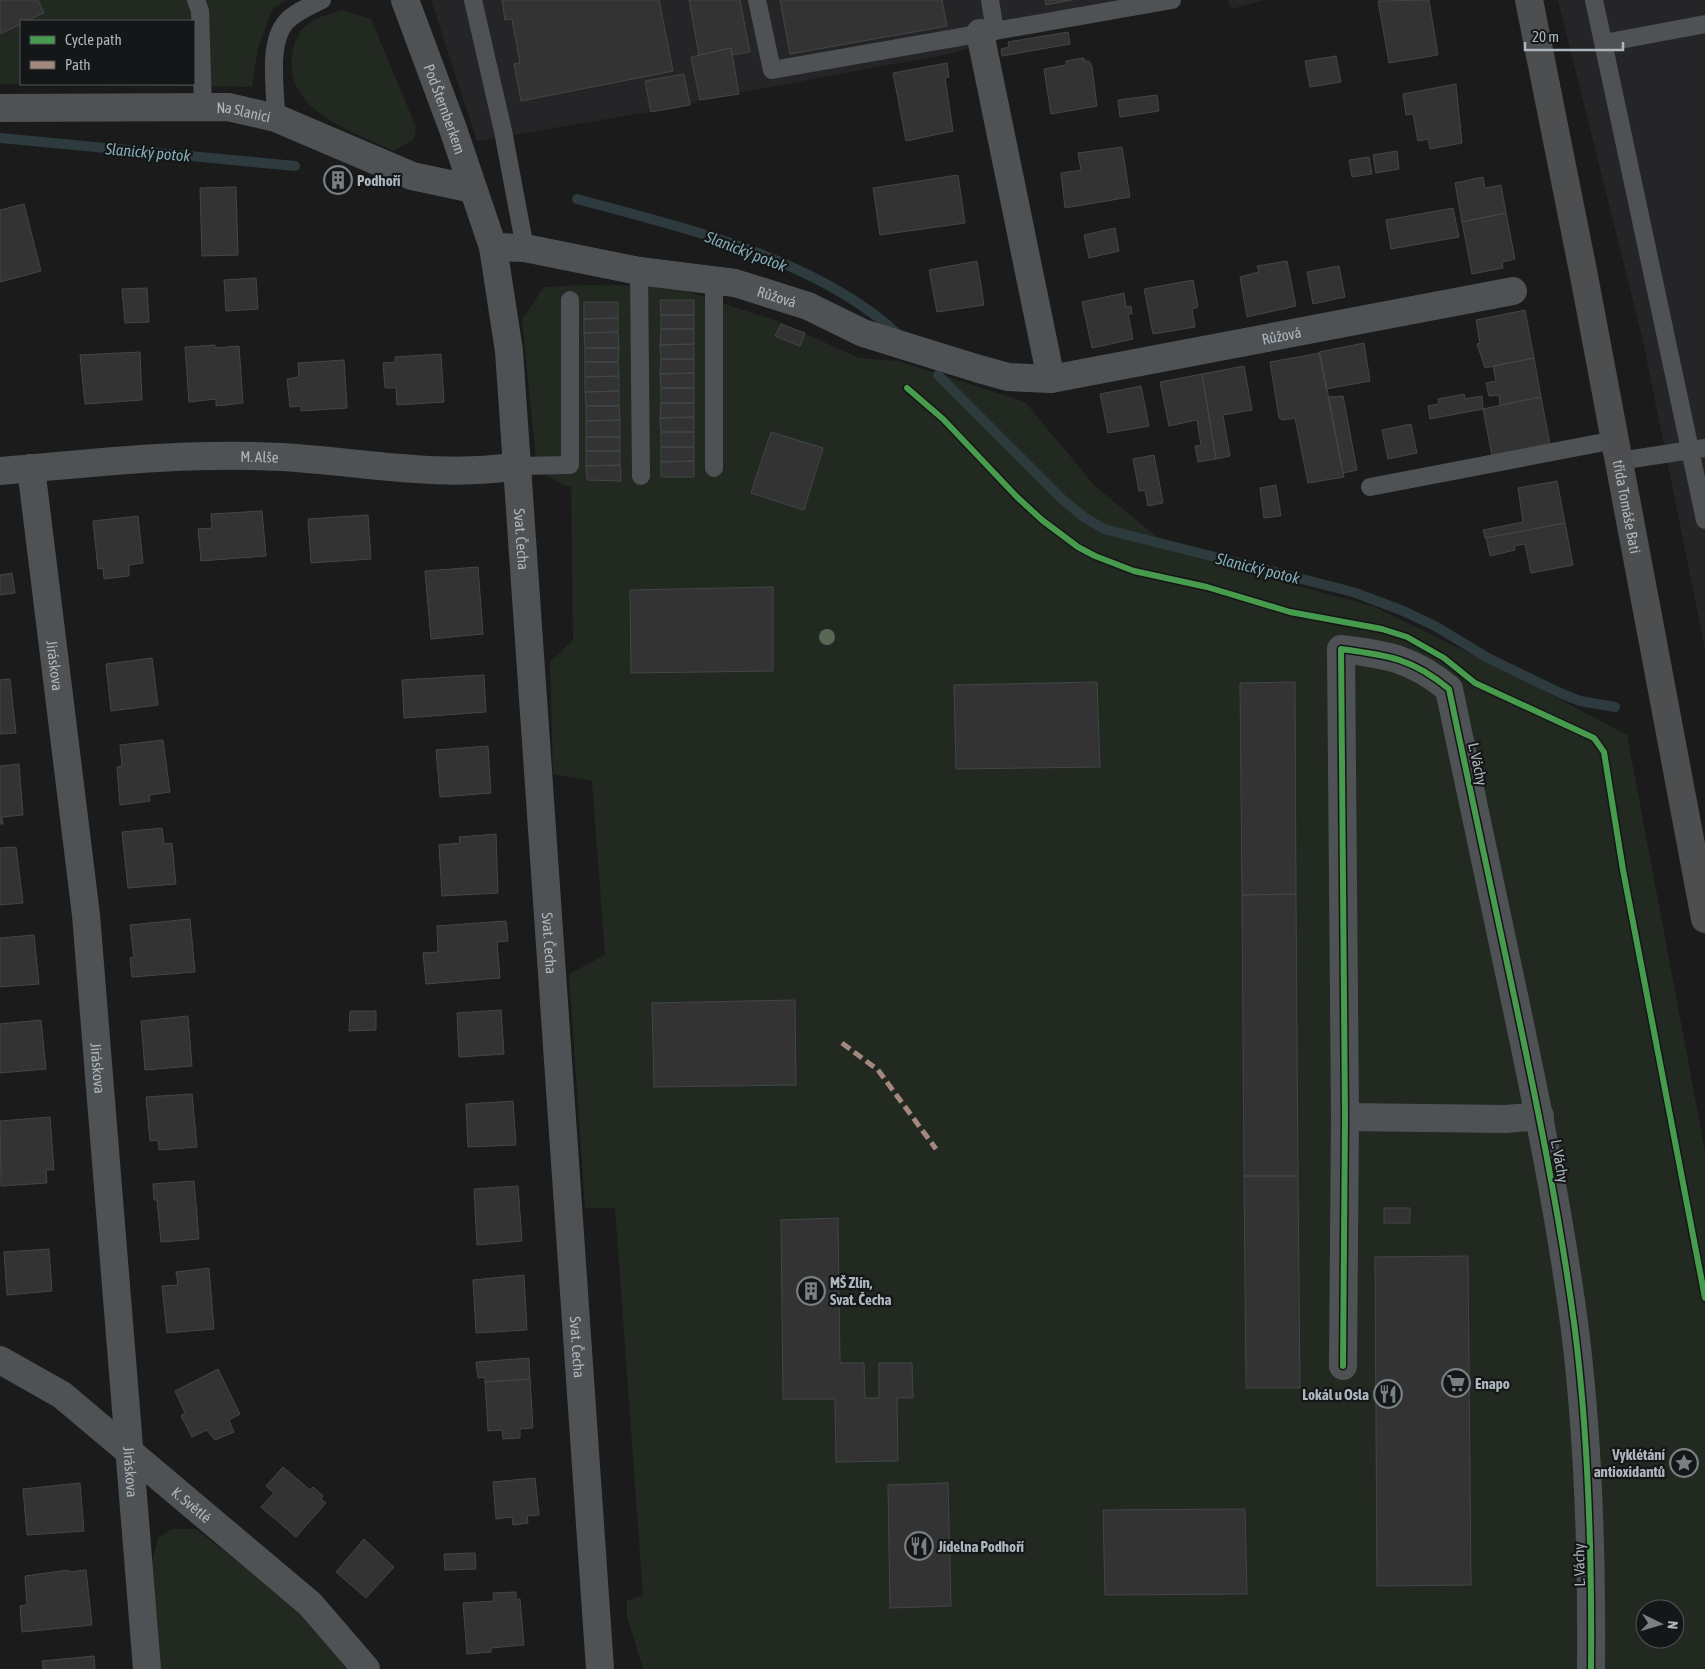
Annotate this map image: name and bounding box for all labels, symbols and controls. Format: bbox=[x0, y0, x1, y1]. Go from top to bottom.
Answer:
legend bbox=[20, 20, 195, 85]
scale bar bbox=[1525, 20, 1622, 52]
text: 20 m bbox=[1532, 28, 1559, 45]
text: Cycle path bbox=[65, 31, 122, 48]
text: Path bbox=[65, 56, 91, 73]
street label: Pod Šternberkem bbox=[421, 61, 469, 156]
street label: Na Slanici bbox=[216, 98, 272, 125]
water label: Slanický potok bbox=[104, 139, 192, 166]
building icon: Podhoří bbox=[323, 165, 353, 195]
place label: Podhoří bbox=[357, 172, 401, 189]
water label: Slanický potok bbox=[702, 227, 790, 276]
street label: Růžová bbox=[755, 282, 799, 310]
street label: Růžová bbox=[1260, 323, 1303, 347]
street label: M. Alše bbox=[240, 447, 279, 465]
street label: třída Tomáše Bati bbox=[1610, 458, 1645, 555]
street label: Svat. Čecha bbox=[511, 508, 533, 570]
water label: Slanický potok bbox=[1213, 549, 1303, 588]
street label: Jiráskova bbox=[44, 639, 67, 692]
street label: L. Váchy bbox=[1465, 741, 1491, 787]
street label: Svat. Čecha bbox=[539, 912, 560, 974]
street label: Jiráskova bbox=[88, 1042, 109, 1094]
street label: L. Váchy bbox=[1548, 1138, 1572, 1184]
place label: MŠ Zlín, Svat. Čecha bbox=[830, 1274, 892, 1308]
building icon: MŠ Zlín, Svat. Čecha bbox=[796, 1276, 826, 1306]
street label: Svat. Čecha bbox=[567, 1316, 588, 1378]
supermarket icon: Enapo bbox=[1441, 1368, 1471, 1398]
place label: Enapo bbox=[1475, 1375, 1510, 1392]
restaurant icon: Lokál u Osla bbox=[1373, 1379, 1403, 1409]
place label: Lokál u Osla bbox=[1302, 1386, 1369, 1403]
street label: Jiráskova bbox=[121, 1446, 142, 1498]
place label: Vyklétání antioxidantů bbox=[1594, 1446, 1666, 1480]
place icon: Vyklétání antioxidantů bbox=[1669, 1448, 1699, 1478]
street label: K. Světlé bbox=[169, 1483, 215, 1526]
restaurant icon: Jídelna Podhoří bbox=[904, 1531, 934, 1561]
place label: Jídelna Podhoří bbox=[937, 1538, 1025, 1555]
street label: L. Váchy bbox=[1570, 1543, 1588, 1587]
north arrow bbox=[1635, 1599, 1685, 1649]
text: N bbox=[1665, 1620, 1681, 1630]

